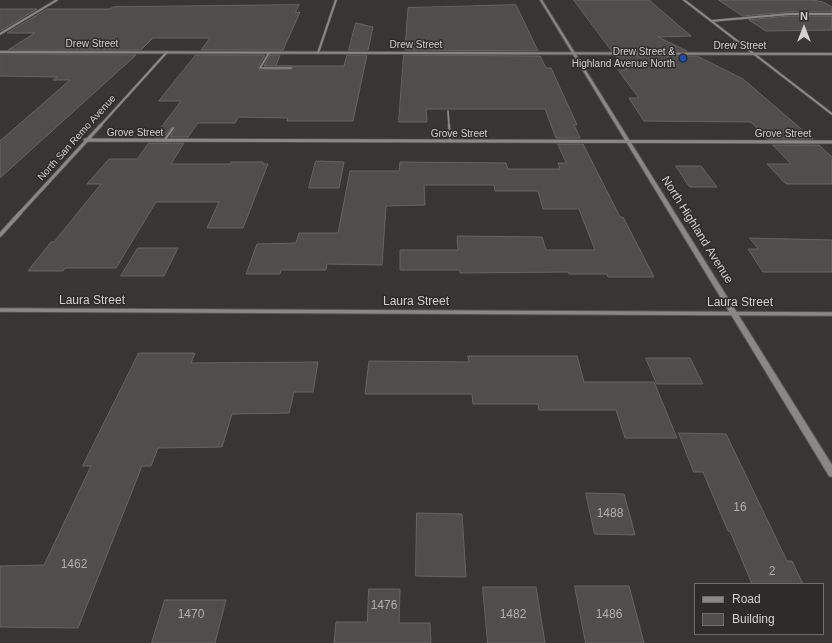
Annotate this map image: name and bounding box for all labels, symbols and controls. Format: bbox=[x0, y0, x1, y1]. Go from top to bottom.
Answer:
north arrow bbox=[784, 8, 824, 48]
text: N bbox=[800, 10, 808, 22]
street label: Drew Street bbox=[66, 38, 118, 50]
street label: Drew Street bbox=[390, 39, 442, 51]
street label: Drew Street bbox=[714, 40, 766, 52]
place label: Drew Street & Highland Avenue North bbox=[572, 46, 675, 70]
marker: Drew Street & Highland Avenue North bbox=[678, 53, 688, 63]
street label: North San Remo Avenue bbox=[35, 93, 119, 183]
street label: Grove Street bbox=[107, 127, 163, 139]
street label: Grove Street bbox=[431, 128, 487, 140]
street label: Grove Street bbox=[755, 128, 811, 140]
street label: North Highland Avenue bbox=[658, 174, 736, 286]
street label: Laura Street bbox=[59, 294, 125, 308]
street label: Laura Street bbox=[383, 295, 449, 309]
street label: Laura Street bbox=[707, 296, 773, 310]
house number: 16 bbox=[733, 501, 747, 515]
house number: 1488 bbox=[597, 507, 623, 521]
house number: 1462 bbox=[61, 558, 87, 572]
house number: 2 bbox=[769, 565, 775, 579]
legend bbox=[694, 583, 824, 635]
text: Road bbox=[732, 592, 761, 606]
house number: 1476 bbox=[371, 599, 397, 613]
house number: 1470 bbox=[178, 608, 204, 622]
house number: 1482 bbox=[500, 608, 526, 622]
house number: 1486 bbox=[596, 608, 622, 622]
text: Building bbox=[732, 612, 775, 626]

